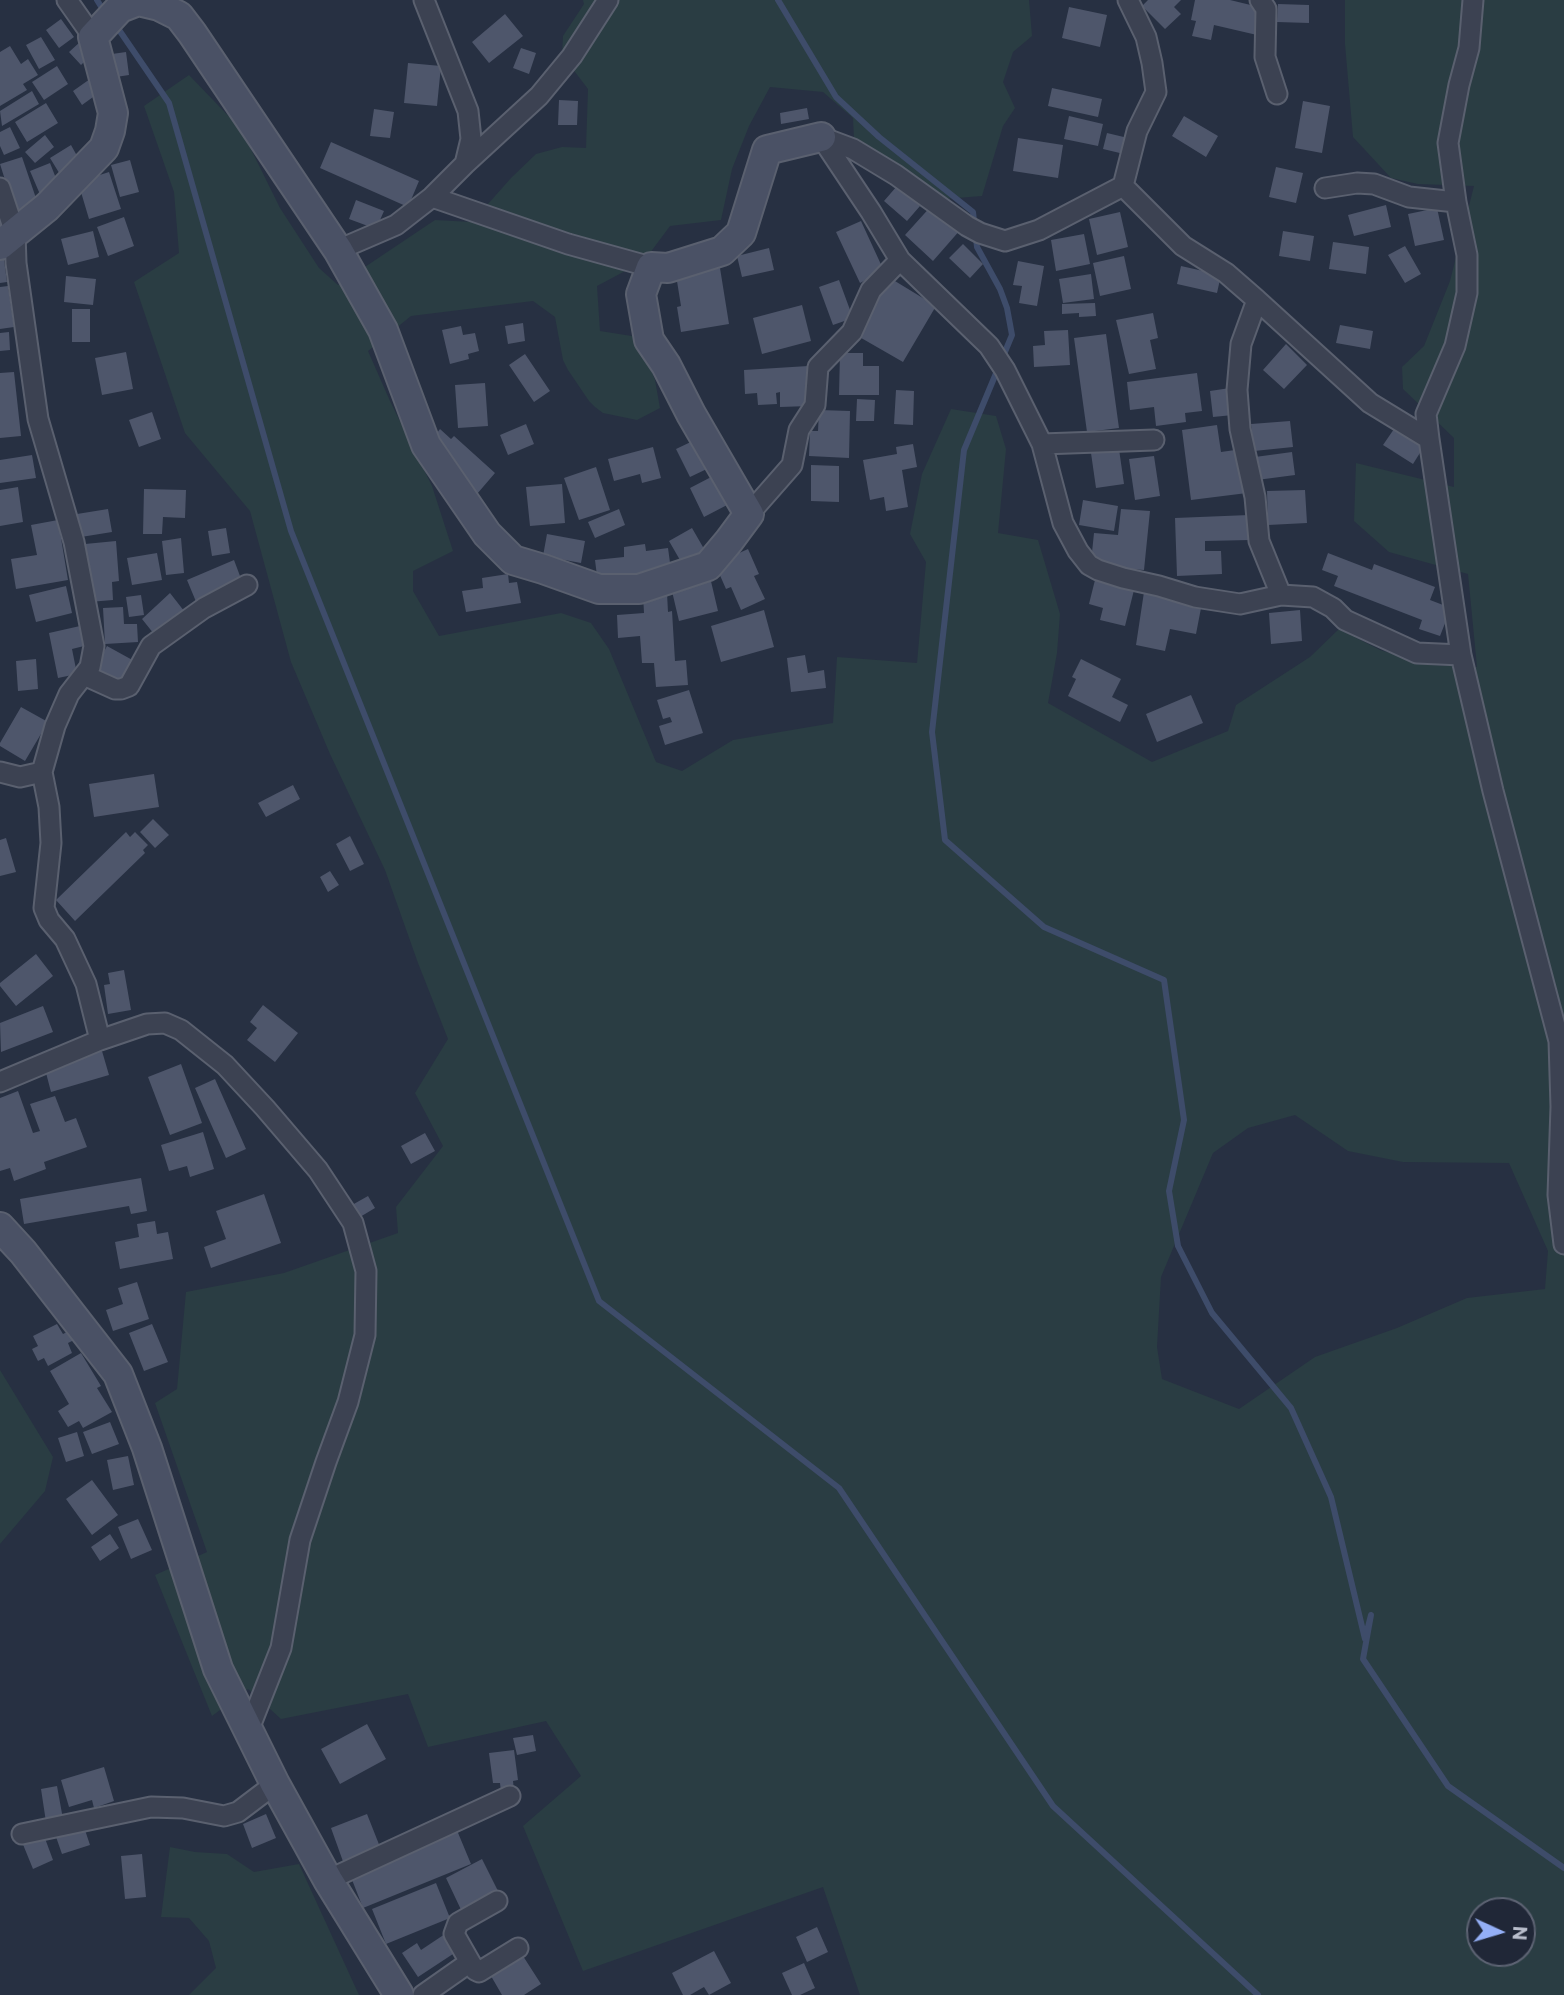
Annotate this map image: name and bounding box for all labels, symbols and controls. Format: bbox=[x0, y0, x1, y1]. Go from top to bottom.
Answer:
north arrow bbox=[1466, 1897, 1536, 1967]
text: N bbox=[1508, 1925, 1532, 1941]

